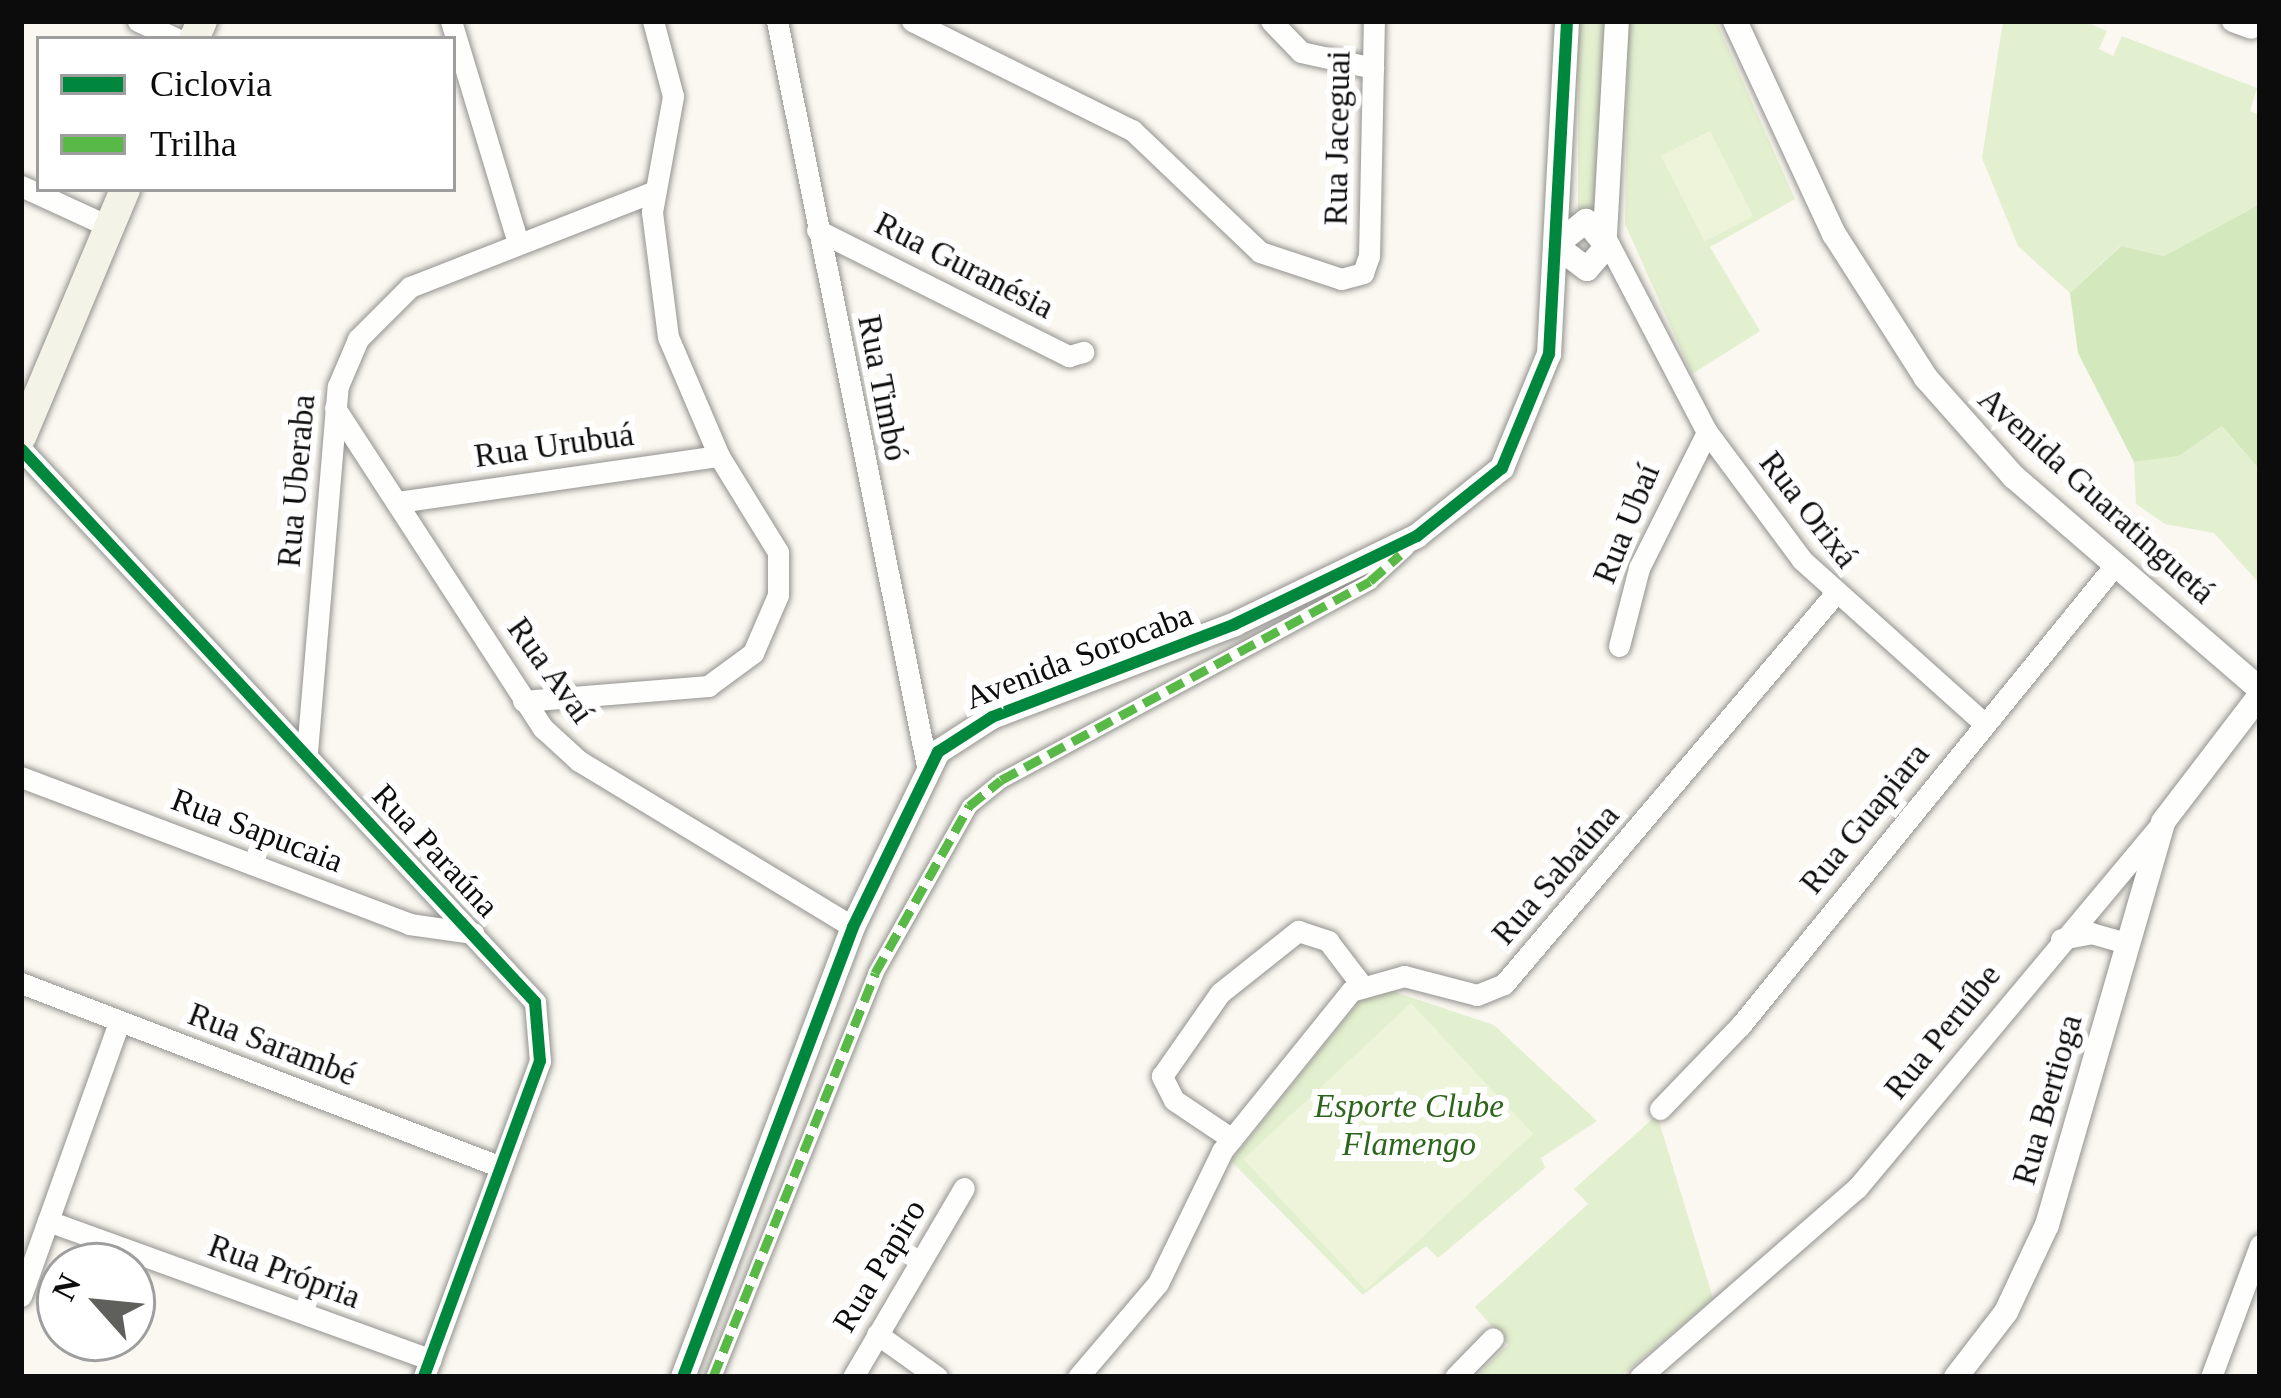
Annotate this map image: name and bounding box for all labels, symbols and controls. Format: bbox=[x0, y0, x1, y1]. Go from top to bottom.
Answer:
legend bbox=[36, 36, 456, 192]
street label: Rua Jaceguai bbox=[1317, 50, 1359, 226]
text: Ciclovia bbox=[150, 64, 272, 104]
text: Trilha bbox=[150, 124, 237, 164]
street label: Rua Guranésia bbox=[868, 204, 1060, 328]
street label: Rua Timbó bbox=[848, 311, 916, 465]
street label: Avenida Guaratinguetá bbox=[1970, 379, 2222, 613]
street label: Rua Uberaba bbox=[270, 393, 324, 569]
street label: Rua Urubuá bbox=[472, 415, 636, 477]
street label: Rua Orixá bbox=[1750, 444, 1866, 576]
street label: Rua Ubaí bbox=[1585, 458, 1669, 590]
street label: Avenida Sorocaba bbox=[960, 595, 1198, 719]
street label: Rua Avaí bbox=[498, 610, 602, 732]
street label: Rua Guapiara bbox=[1792, 736, 1938, 902]
street label: Rua Paraúna bbox=[363, 776, 507, 926]
street label: Rua Sapucaia bbox=[166, 780, 348, 882]
street label: Rua Sabaúna bbox=[1484, 797, 1628, 953]
street label: Rua Peruíbe bbox=[1877, 957, 2009, 1107]
street label: Rua Sarambé bbox=[182, 995, 362, 1095]
street label: Rua Bertioga bbox=[2005, 1010, 2091, 1190]
park label: Esporte Clube Flamengo bbox=[1314, 1087, 1504, 1165]
street label: Rua Papiro bbox=[825, 1193, 935, 1339]
street label: Rua Própria bbox=[203, 1226, 365, 1318]
north arrow bbox=[36, 1242, 156, 1362]
text: N bbox=[45, 1268, 88, 1306]

